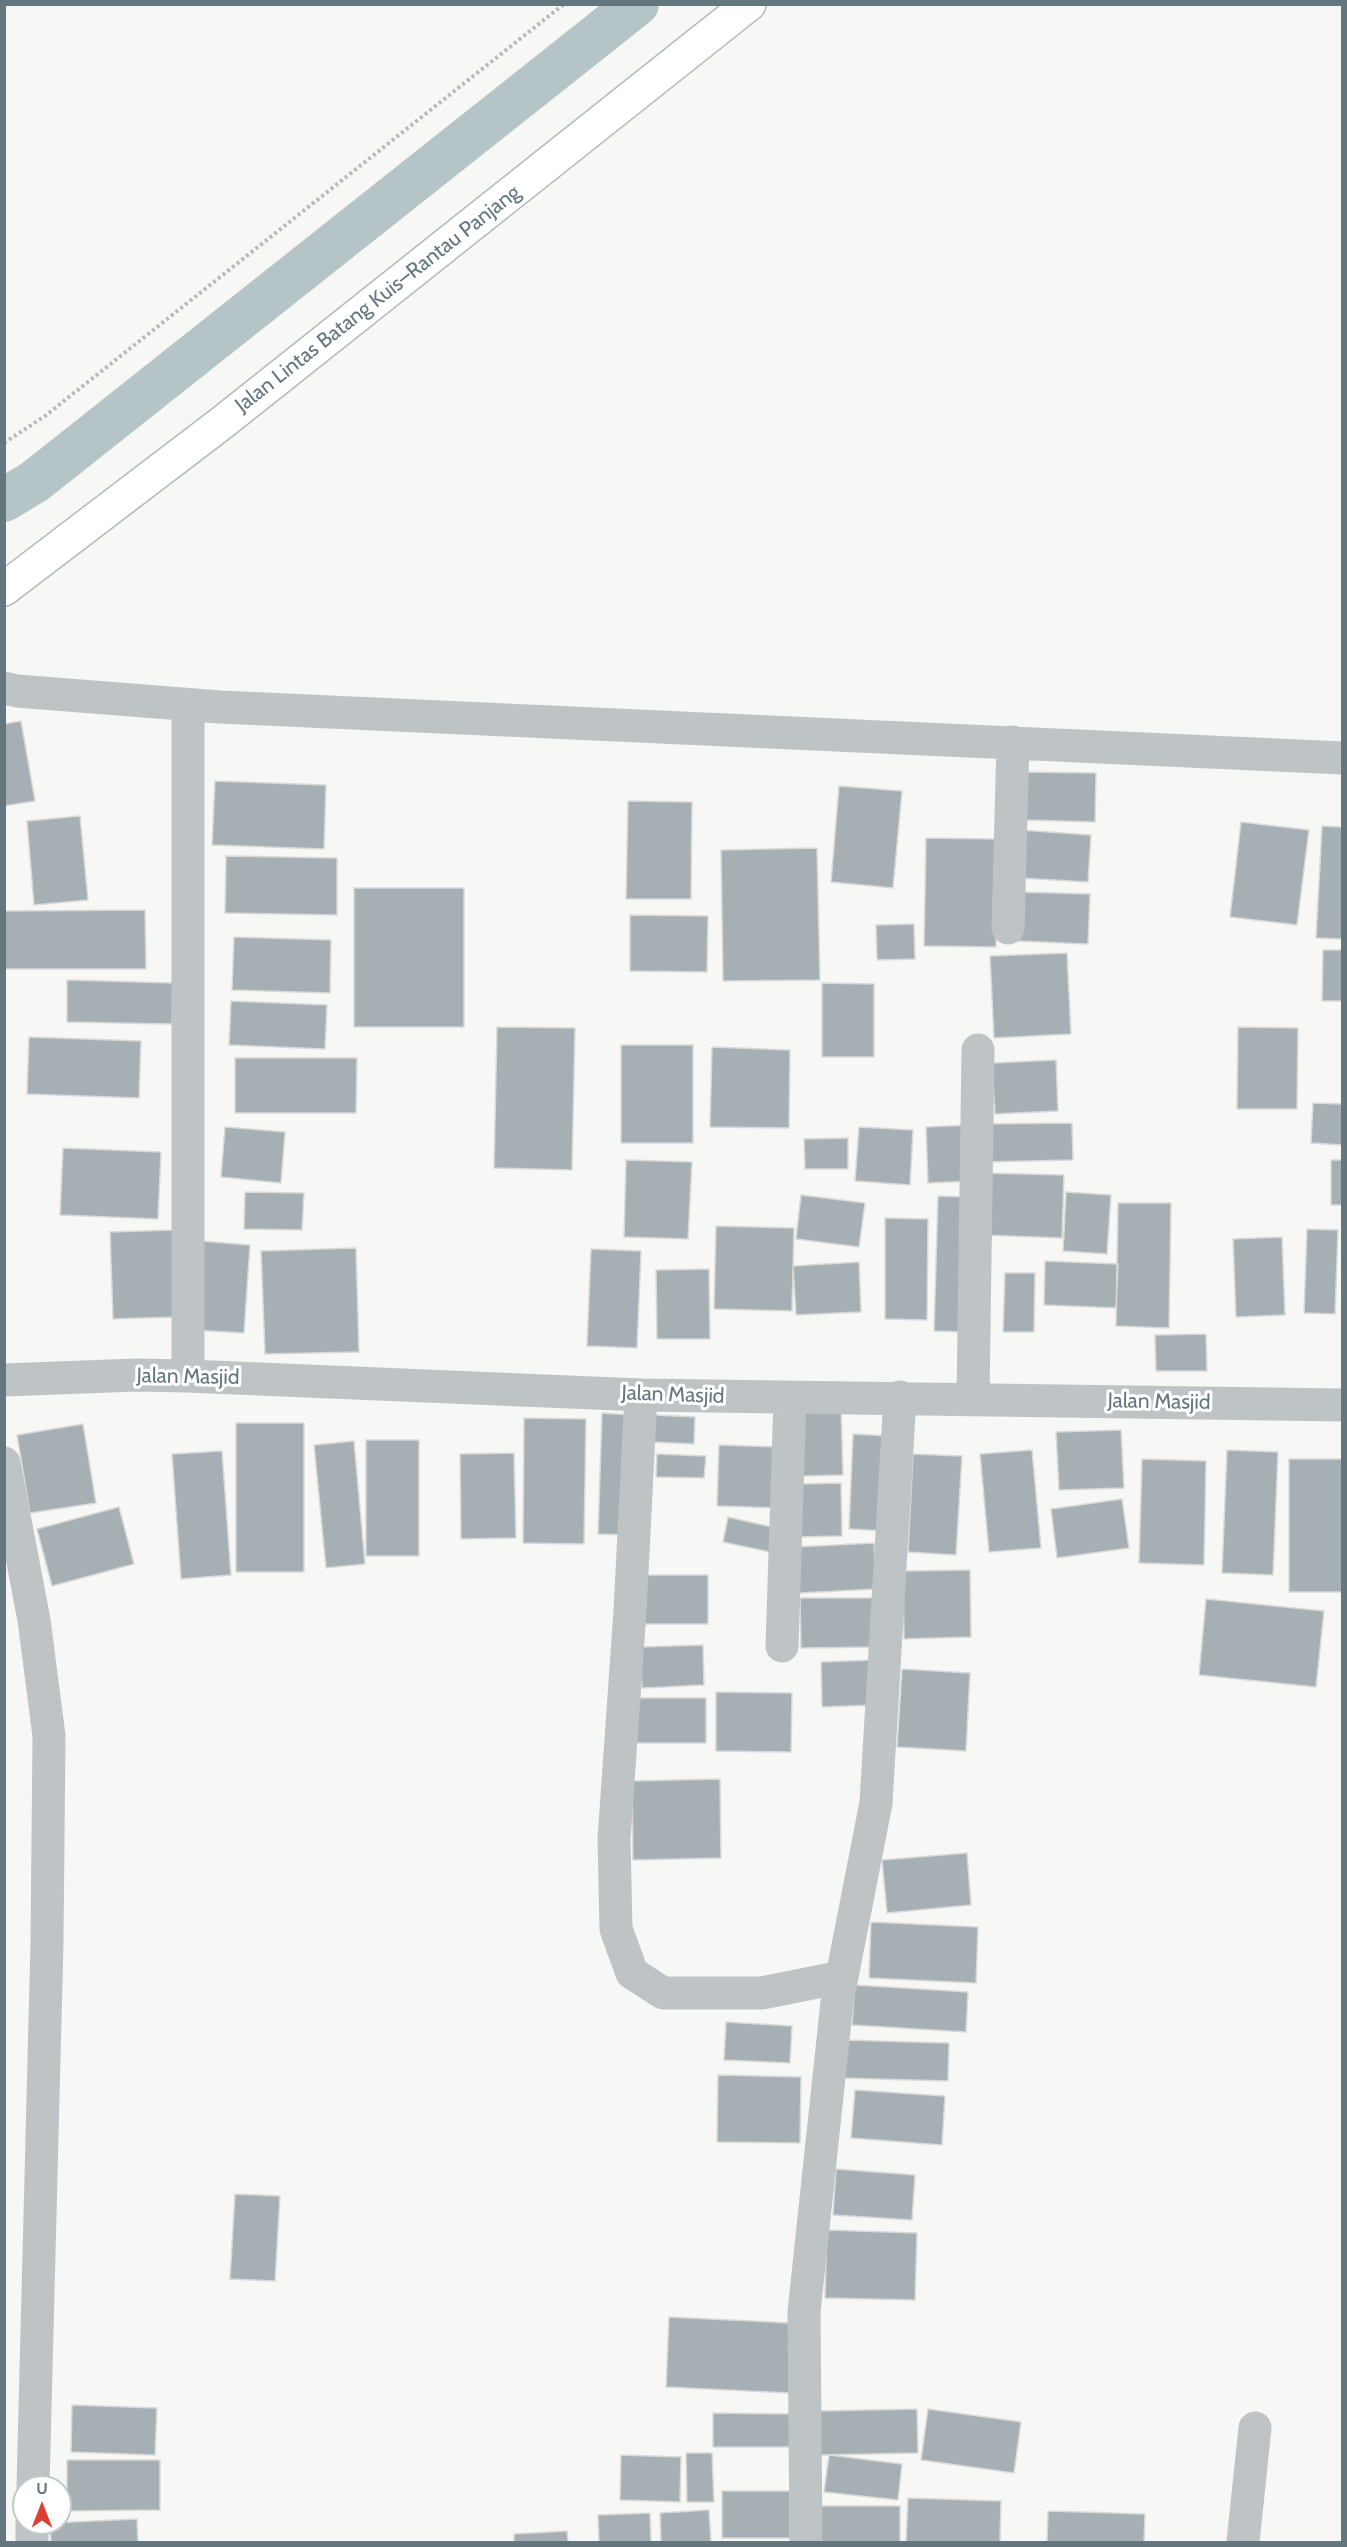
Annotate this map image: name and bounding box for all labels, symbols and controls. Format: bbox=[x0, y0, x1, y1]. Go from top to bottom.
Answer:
street label: Jalan Lintas Batang Kuis–Rantau Panjang bbox=[231, 180, 525, 418]
street label: Jalan Masjid bbox=[136, 1364, 240, 1390]
street label: Jalan Masjid bbox=[621, 1381, 725, 1409]
street label: Jalan Masjid bbox=[1107, 1389, 1211, 1415]
north arrow bbox=[12, 2475, 72, 2535]
text: U bbox=[36, 2479, 48, 2498]

